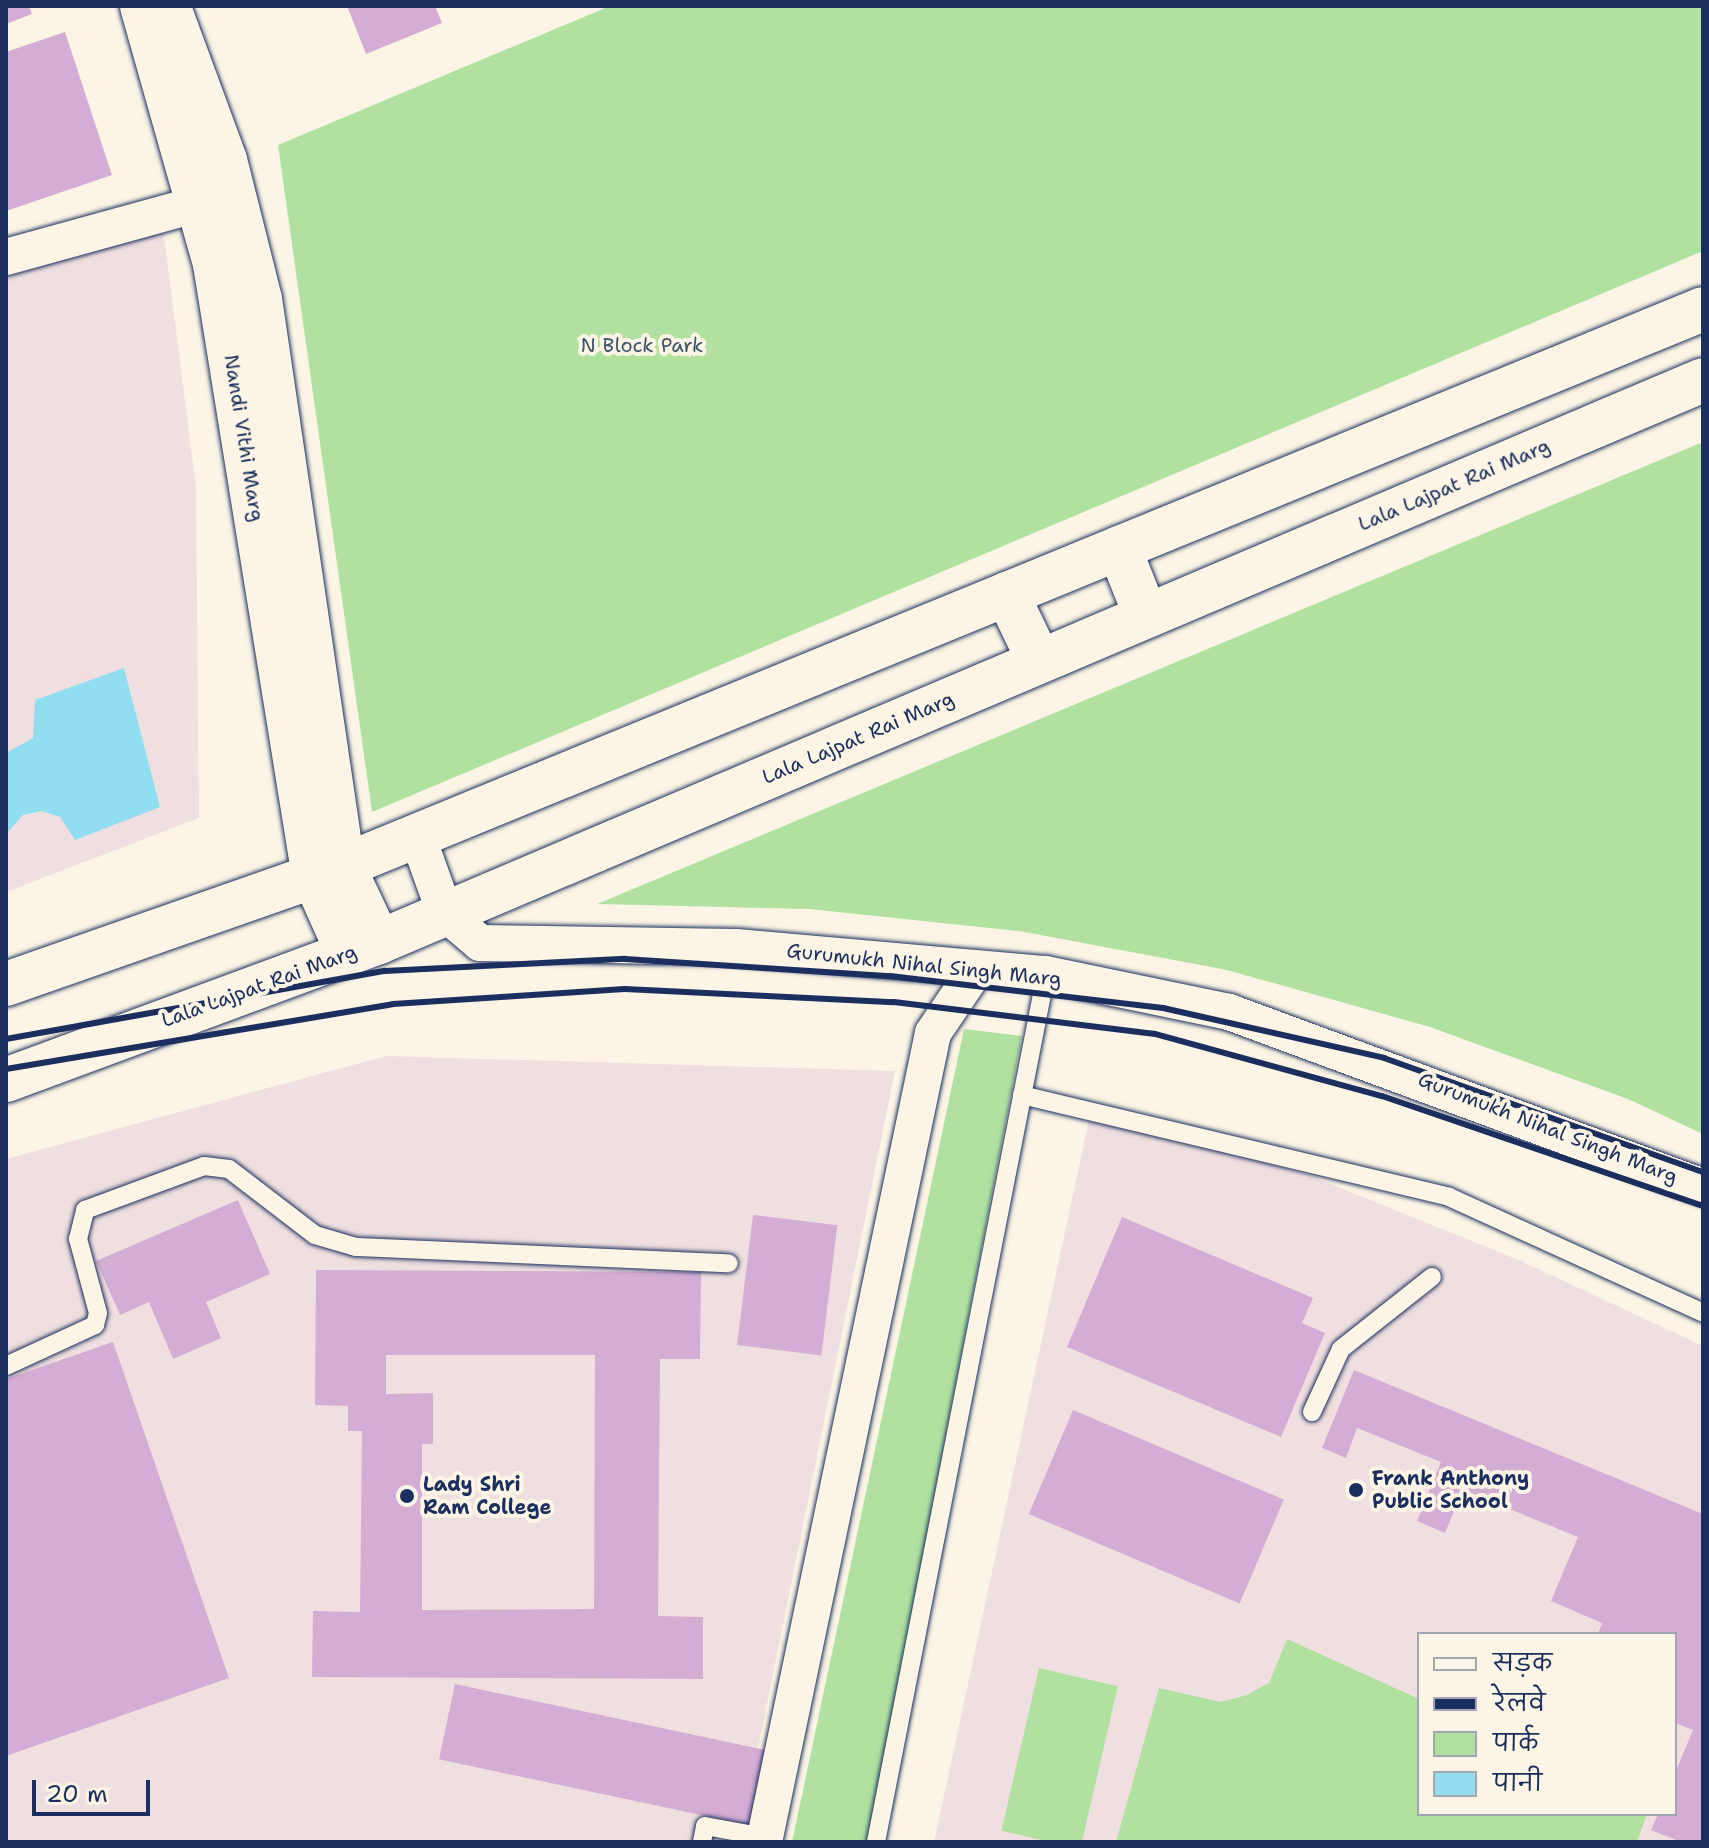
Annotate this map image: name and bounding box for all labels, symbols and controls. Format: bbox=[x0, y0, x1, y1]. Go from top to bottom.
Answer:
park label: N Block Park bbox=[580, 333, 704, 357]
street label: Nandi Vithi Marg bbox=[219, 353, 269, 523]
street label: Lala Lajpat Rai Marg bbox=[1355, 434, 1553, 536]
street label: Lala Lajpat Rai Marg bbox=[759, 687, 957, 789]
street label: Gurumukh Nihal Singh Marg bbox=[785, 939, 1063, 991]
street label: Lala Lajpat Rai Marg bbox=[158, 940, 360, 1032]
street label: Gurumukh Nihal Singh Marg bbox=[1415, 1067, 1681, 1189]
place label: Frank Anthony Public School bbox=[1372, 1466, 1529, 1513]
place label: Lady Shri Ram College bbox=[423, 1472, 552, 1519]
marker: Frank Anthony Public School bbox=[1347, 1481, 1365, 1499]
marker: Lady Shri Ram College bbox=[398, 1487, 416, 1505]
legend bbox=[1417, 1632, 1677, 1816]
text: सड़क bbox=[1493, 1647, 1552, 1679]
text: रेलवे bbox=[1493, 1687, 1546, 1719]
text: पार्क bbox=[1493, 1727, 1538, 1759]
scale bar bbox=[36, 1764, 154, 1814]
text: पानी bbox=[1493, 1767, 1542, 1799]
text: 20 m bbox=[46, 1778, 108, 1810]

